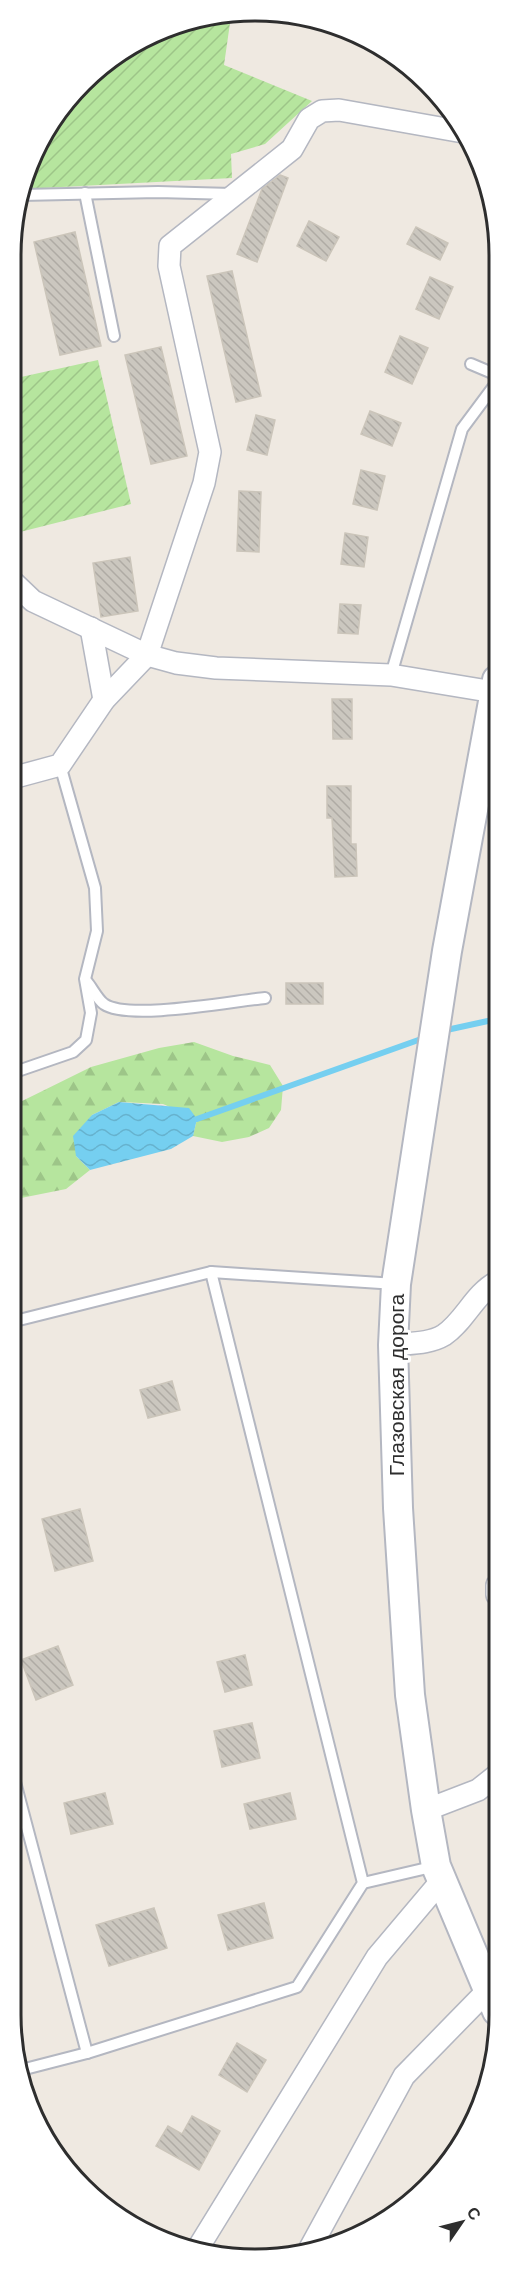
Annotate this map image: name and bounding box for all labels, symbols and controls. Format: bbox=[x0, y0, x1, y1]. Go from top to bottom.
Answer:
street label: Глазовская дорога bbox=[384, 1293, 409, 1476]
north arrow bbox=[432, 2192, 492, 2252]
text: С bbox=[463, 2203, 485, 2224]

